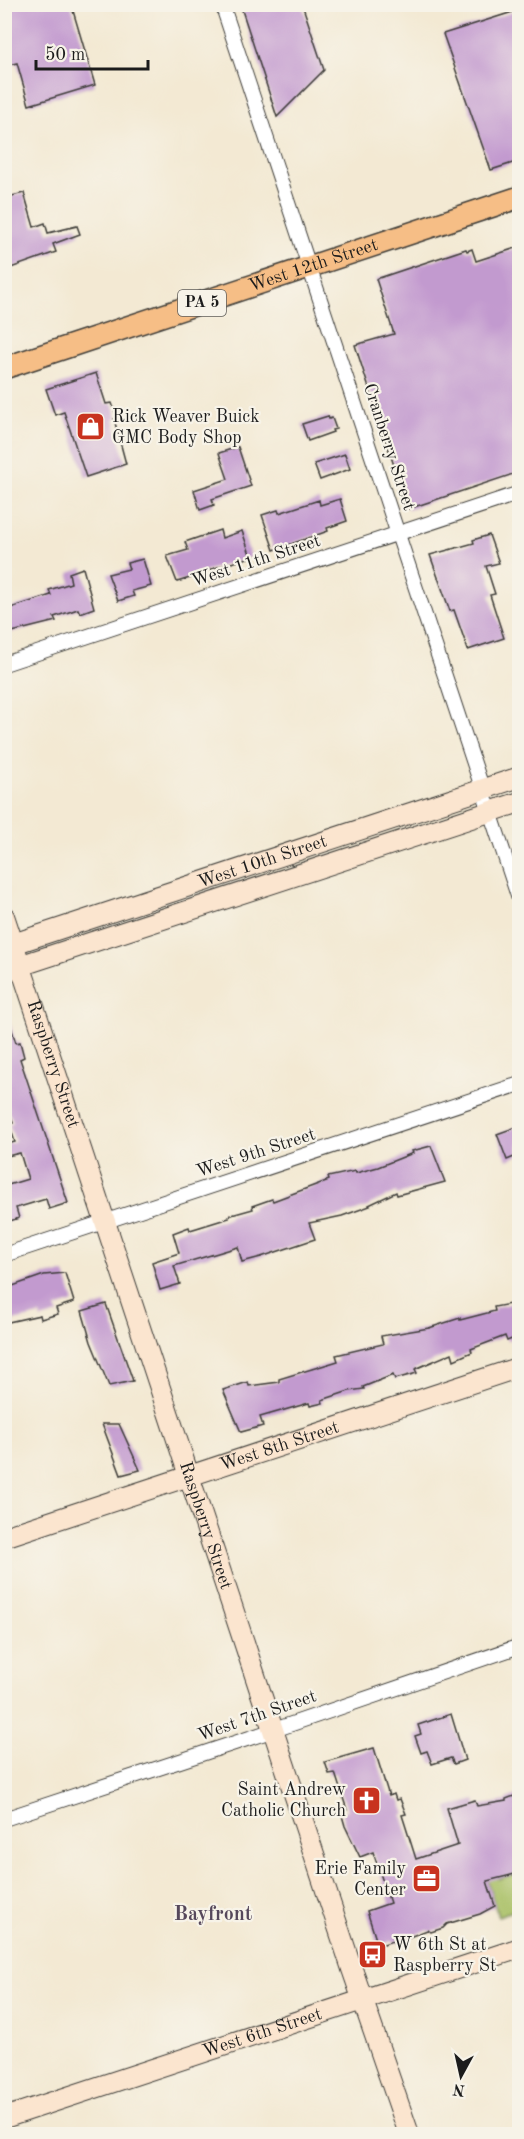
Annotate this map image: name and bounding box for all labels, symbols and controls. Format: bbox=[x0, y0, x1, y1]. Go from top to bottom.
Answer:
scale bar bbox=[36, 33, 148, 71]
text: 50 m bbox=[45, 46, 85, 64]
street label: West 12th Street bbox=[247, 236, 380, 295]
road number: PA 5 bbox=[178, 290, 226, 316]
street label: Cranberry Street bbox=[360, 381, 418, 513]
place label: Rick Weaver Buick GMC Body Shop bbox=[112, 408, 260, 447]
shop icon: Rick Weaver Buick GMC Body Shop bbox=[75, 411, 107, 443]
street label: West 11th Street bbox=[189, 532, 323, 590]
street label: West 10th Street bbox=[196, 832, 329, 892]
street label: Raspberry Street bbox=[23, 998, 82, 1130]
street label: West 9th Street bbox=[194, 1125, 318, 1181]
street label: West 8th Street bbox=[218, 1418, 341, 1474]
street label: Raspberry Street bbox=[176, 1459, 235, 1592]
street label: West 7th Street bbox=[195, 1687, 319, 1745]
place label: Saint Andrew Catholic Church bbox=[221, 1781, 346, 1820]
church icon: Saint Andrew Catholic Church bbox=[351, 1784, 383, 1816]
place label: Erie Family Center bbox=[315, 1860, 407, 1899]
office icon: Erie Family Center bbox=[411, 1863, 443, 1895]
district label: Bayfront bbox=[174, 1905, 252, 1925]
place label: W 6th St at Raspberry St bbox=[393, 1936, 496, 1975]
bus stop icon: W 6th St at Raspberry St bbox=[356, 1939, 388, 1971]
street label: West 6th Street bbox=[200, 2005, 324, 2061]
north arrow bbox=[431, 2046, 491, 2106]
text: N bbox=[451, 2080, 466, 2098]

